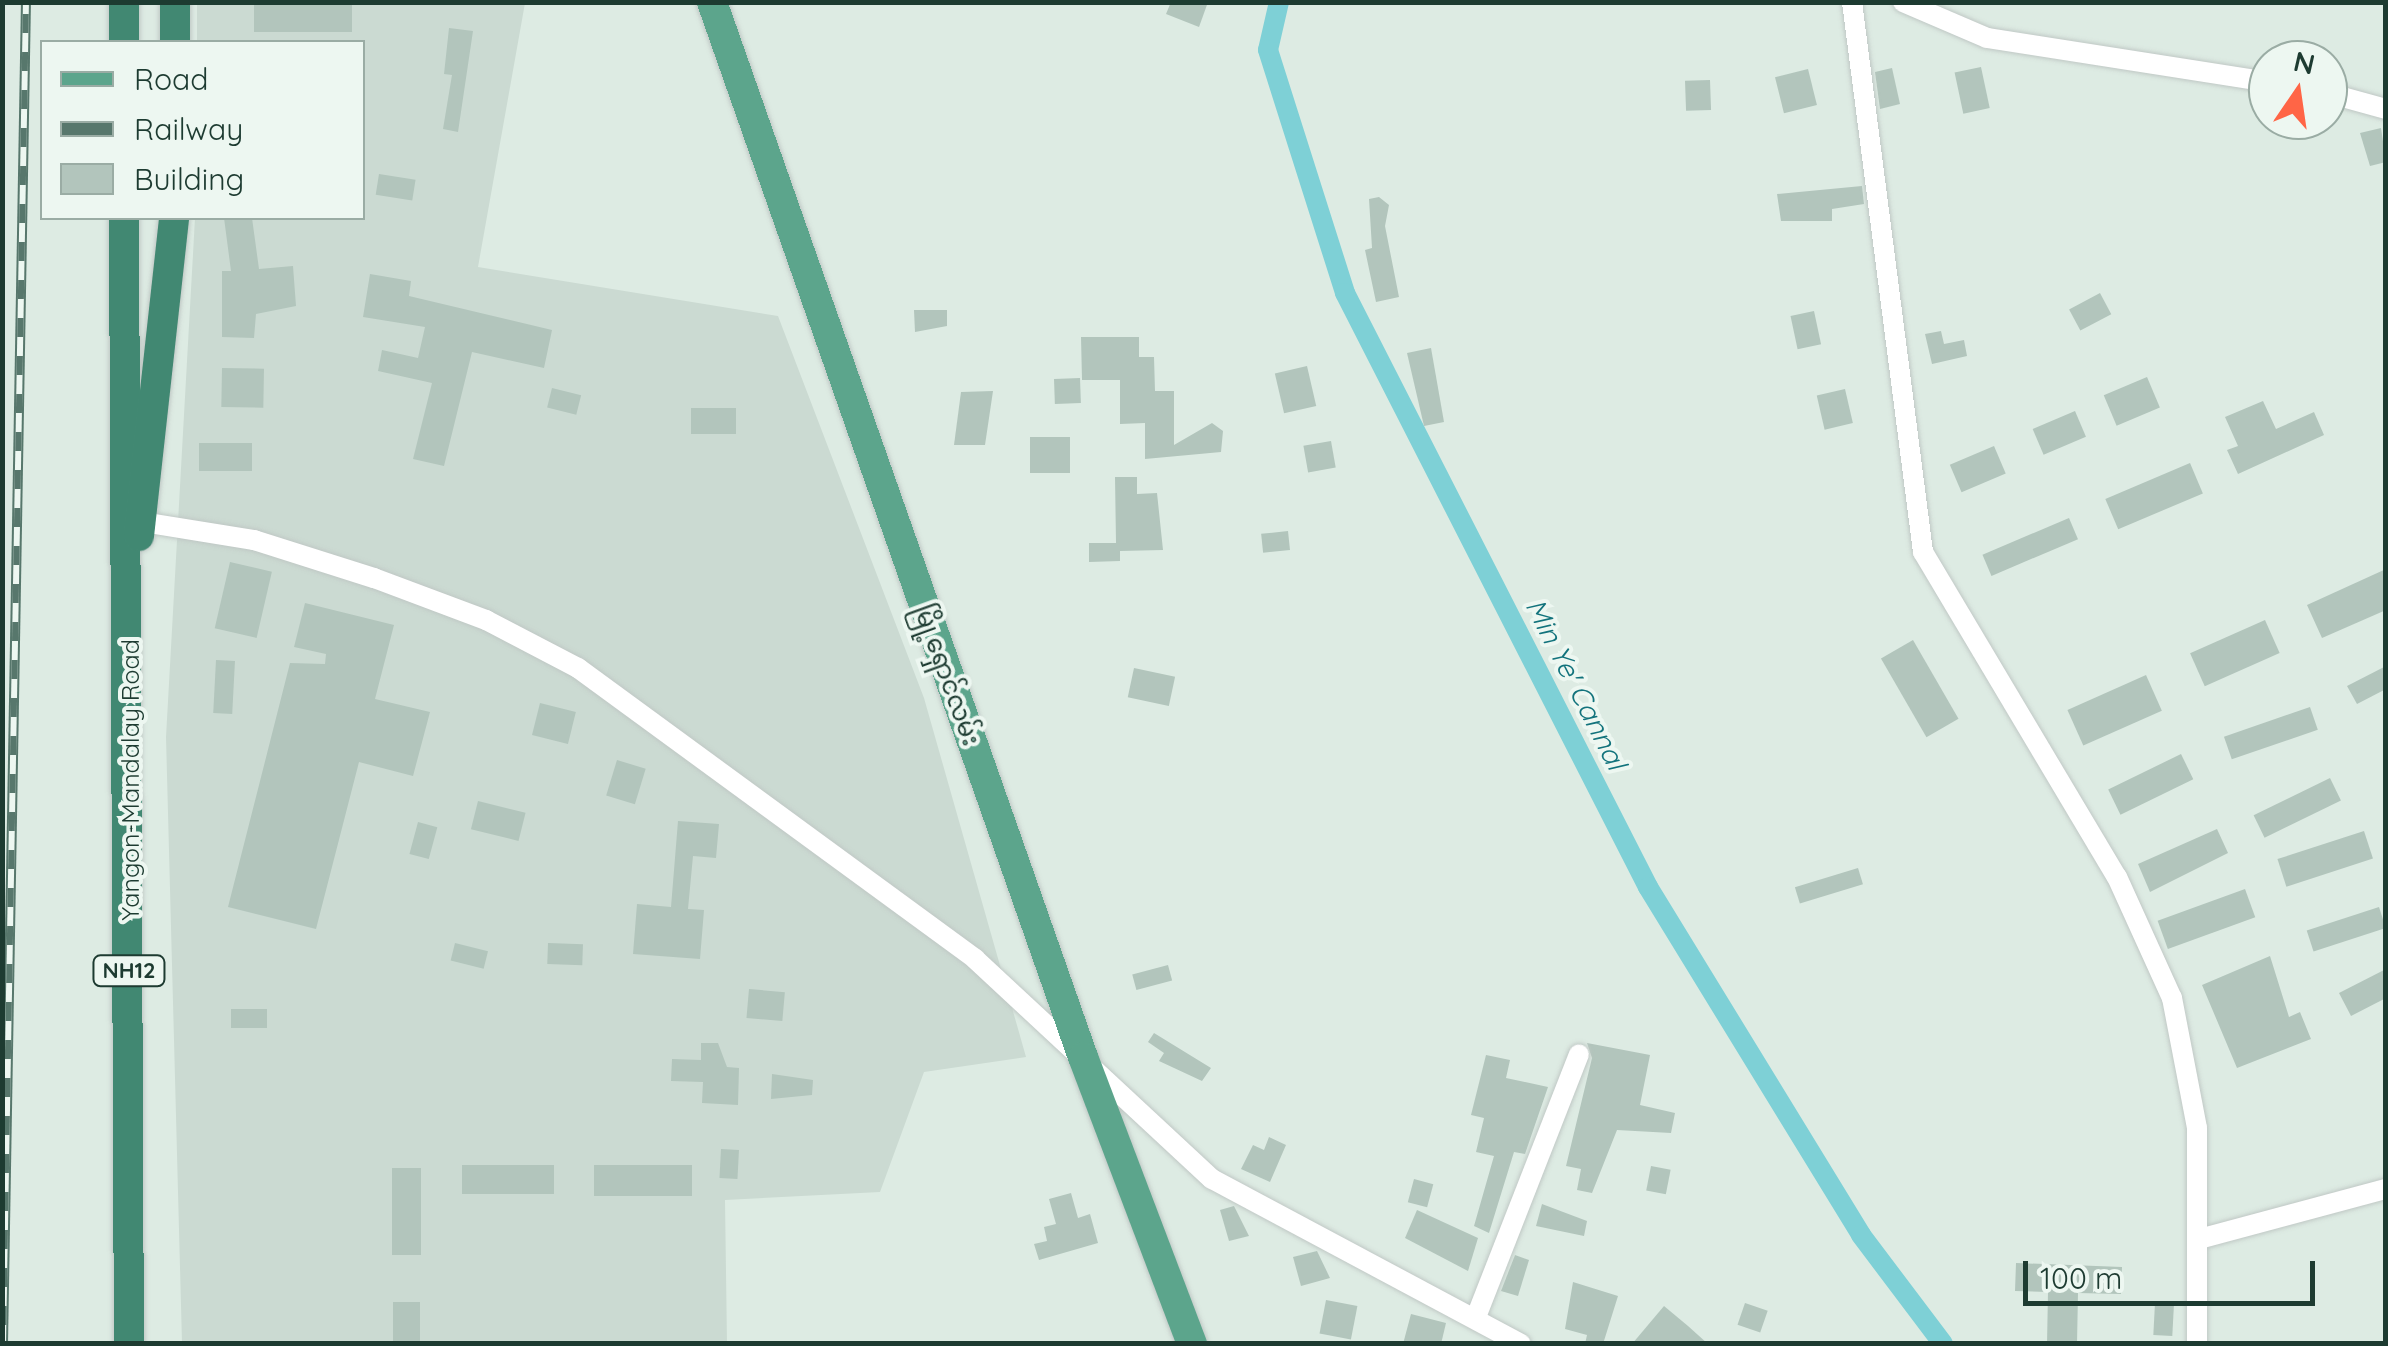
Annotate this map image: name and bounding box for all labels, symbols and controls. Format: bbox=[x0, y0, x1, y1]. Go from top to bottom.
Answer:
legend bbox=[40, 40, 365, 220]
north arrow bbox=[2248, 40, 2348, 140]
text: N bbox=[2290, 43, 2318, 82]
text: Road bbox=[134, 60, 208, 98]
text: Railway bbox=[134, 110, 243, 148]
text: Building bbox=[134, 160, 244, 198]
water label: Min Ye' Cannal bbox=[1518, 593, 1634, 775]
street label: မြို့ရှောင်လမ်း bbox=[908, 600, 986, 750]
street label: Yangon-Mandalay Road bbox=[115, 639, 145, 921]
road number: NH12 bbox=[92, 954, 166, 988]
scale bar bbox=[2028, 1241, 2320, 1303]
text: 100 m bbox=[2040, 1259, 2122, 1297]

